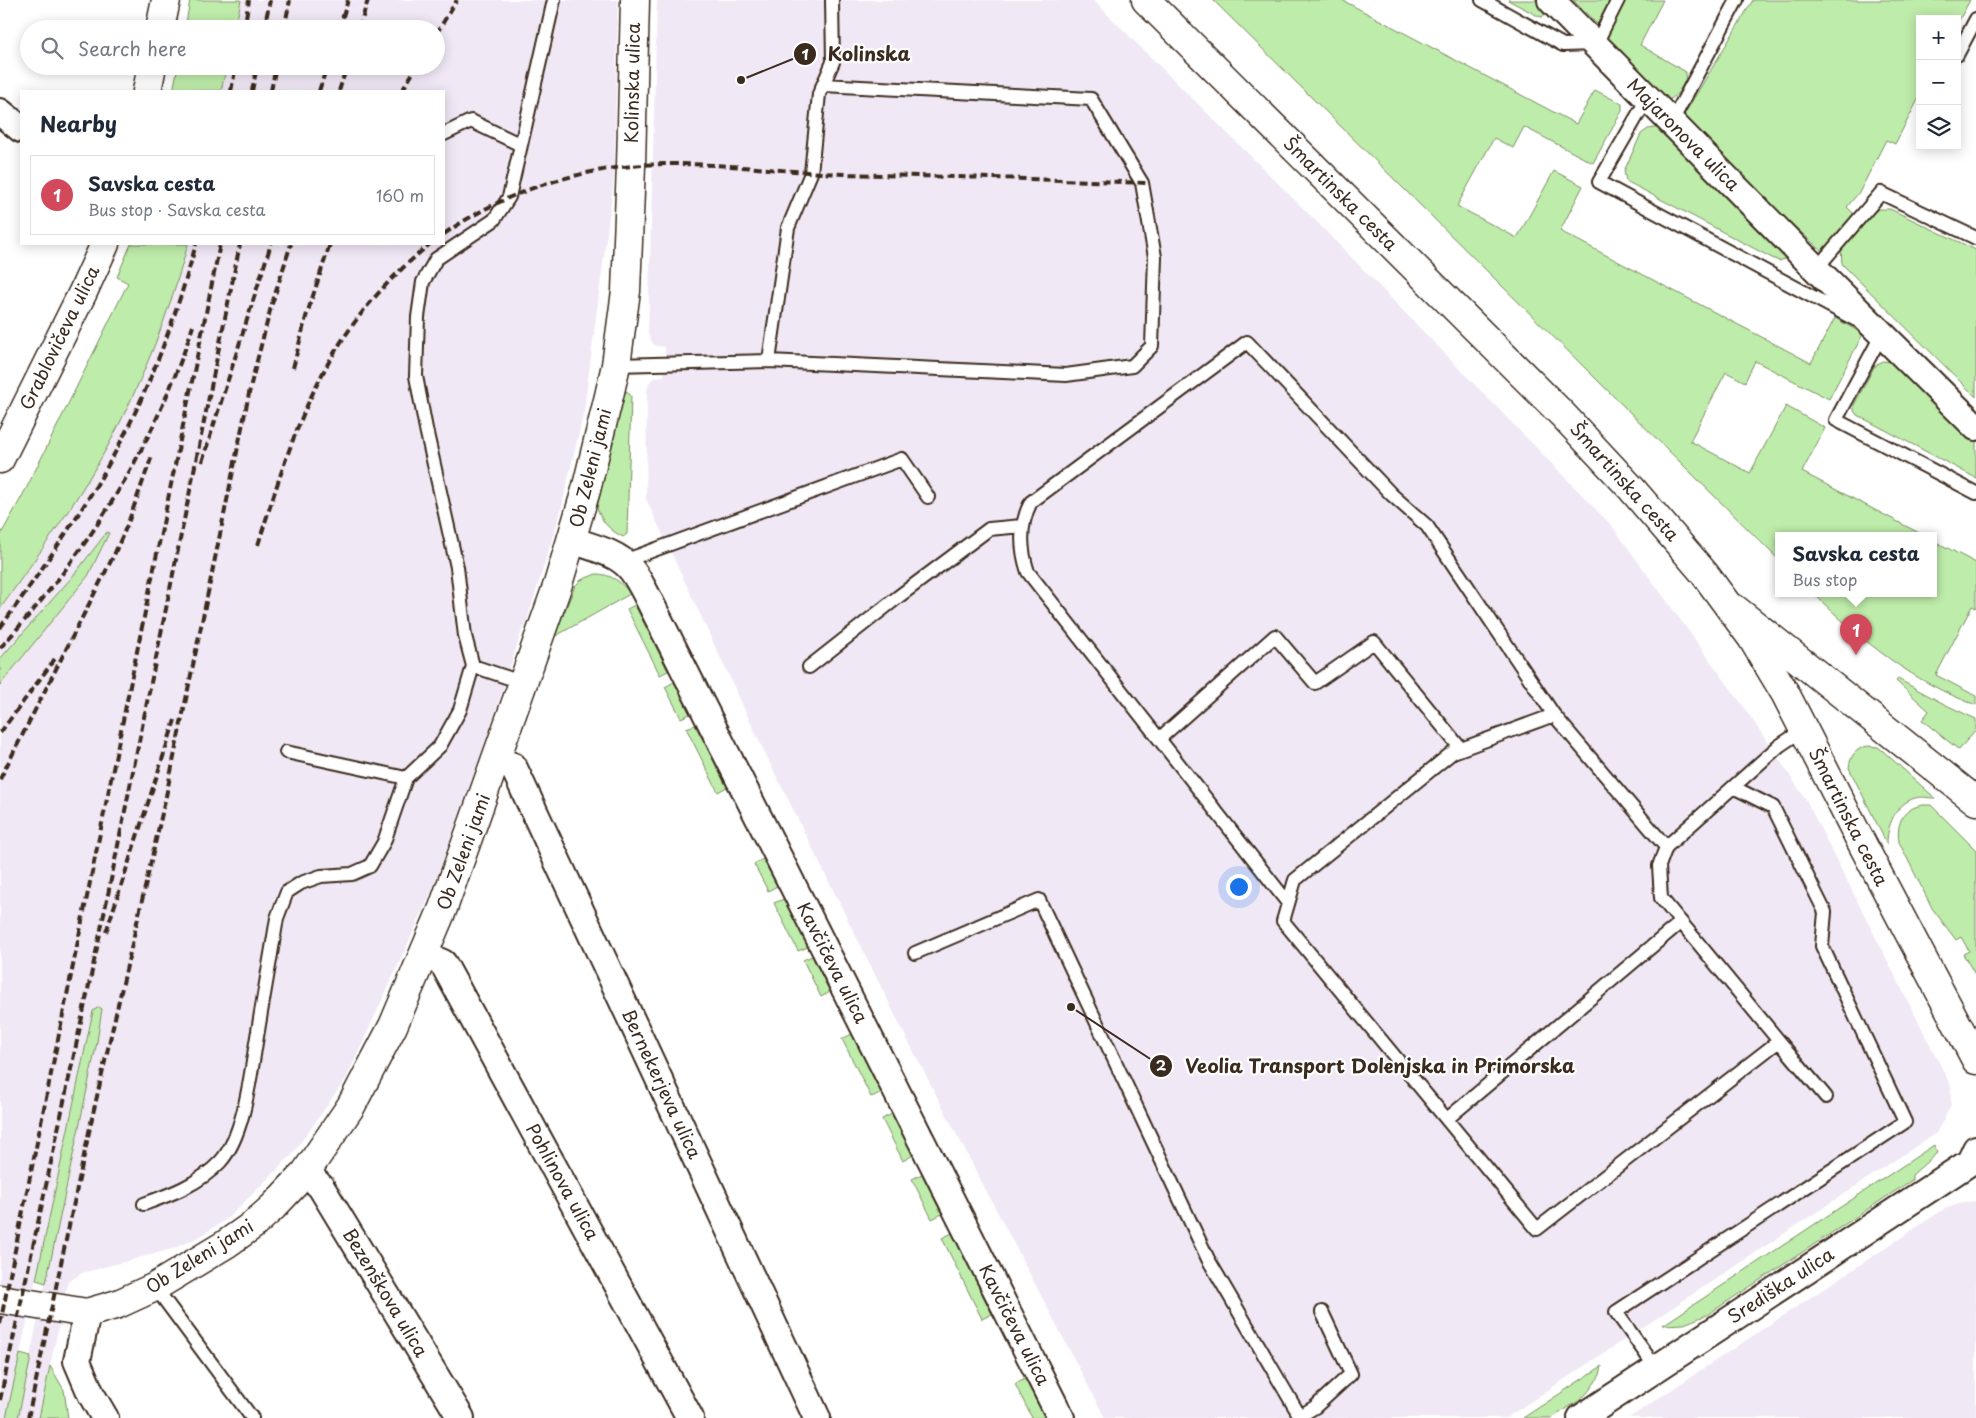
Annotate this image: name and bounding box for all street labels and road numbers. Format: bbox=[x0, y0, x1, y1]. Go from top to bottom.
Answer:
street label: Kolinska ulica bbox=[617, 22, 646, 144]
street label: Majaronova ulica bbox=[1622, 71, 1747, 197]
street label: Šmartinska cesta bbox=[1278, 130, 1405, 257]
street label: Grablovičeva ulica bbox=[12, 260, 106, 414]
street label: Ob Zeleni jami bbox=[562, 405, 617, 530]
street label: Šmartinska cesta bbox=[1564, 415, 1687, 547]
street label: Šmartinska cesta bbox=[1803, 742, 1896, 891]
street label: Ob Zeleni jami bbox=[429, 789, 496, 914]
street label: Kavčičeva ulica bbox=[791, 897, 876, 1028]
street label: Bernekerjeva ulica bbox=[616, 1004, 709, 1164]
street label: Pohlinova ulica bbox=[520, 1118, 607, 1245]
street label: Ob Zeleni jami bbox=[140, 1212, 258, 1300]
street label: Bezenškova ulica bbox=[337, 1223, 436, 1362]
street label: Središka ulica bbox=[1722, 1240, 1839, 1329]
street label: Kavčičeva ulica bbox=[973, 1259, 1058, 1390]

